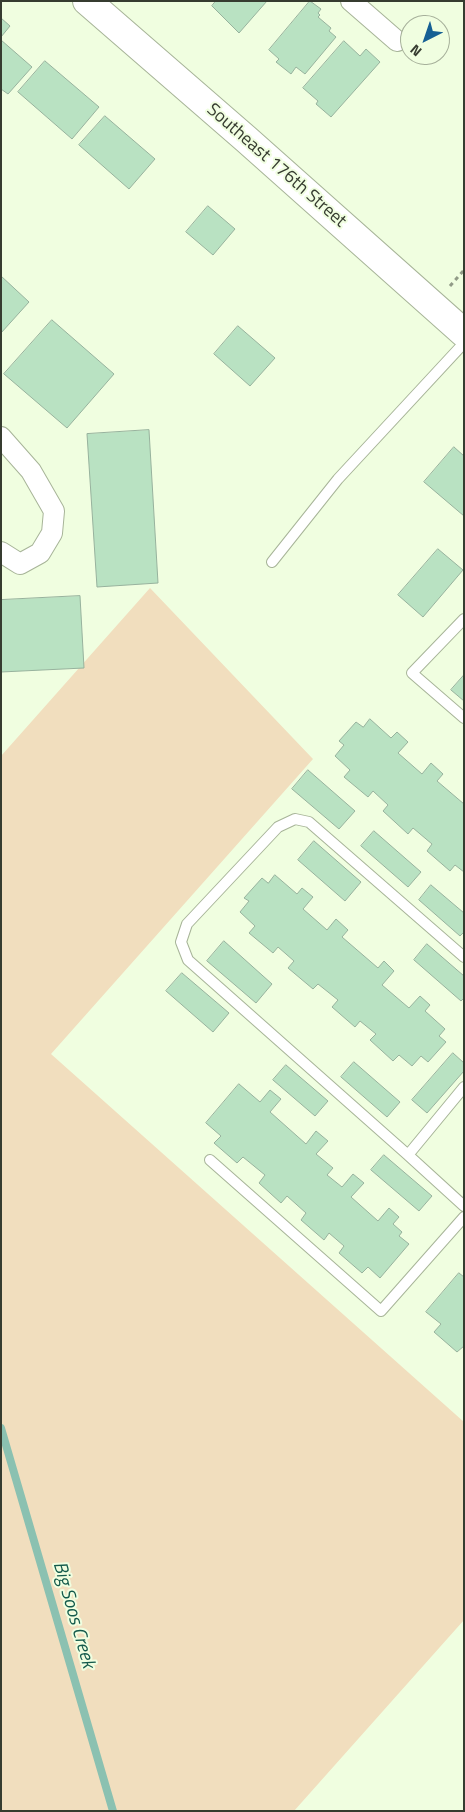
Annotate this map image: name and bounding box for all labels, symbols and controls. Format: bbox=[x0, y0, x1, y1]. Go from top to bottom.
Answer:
north arrow bbox=[400, 15, 450, 65]
text: N bbox=[405, 40, 426, 62]
street label: Southeast 176th Street bbox=[202, 99, 350, 233]
water label: Big Soos Creek bbox=[47, 1559, 99, 1671]

